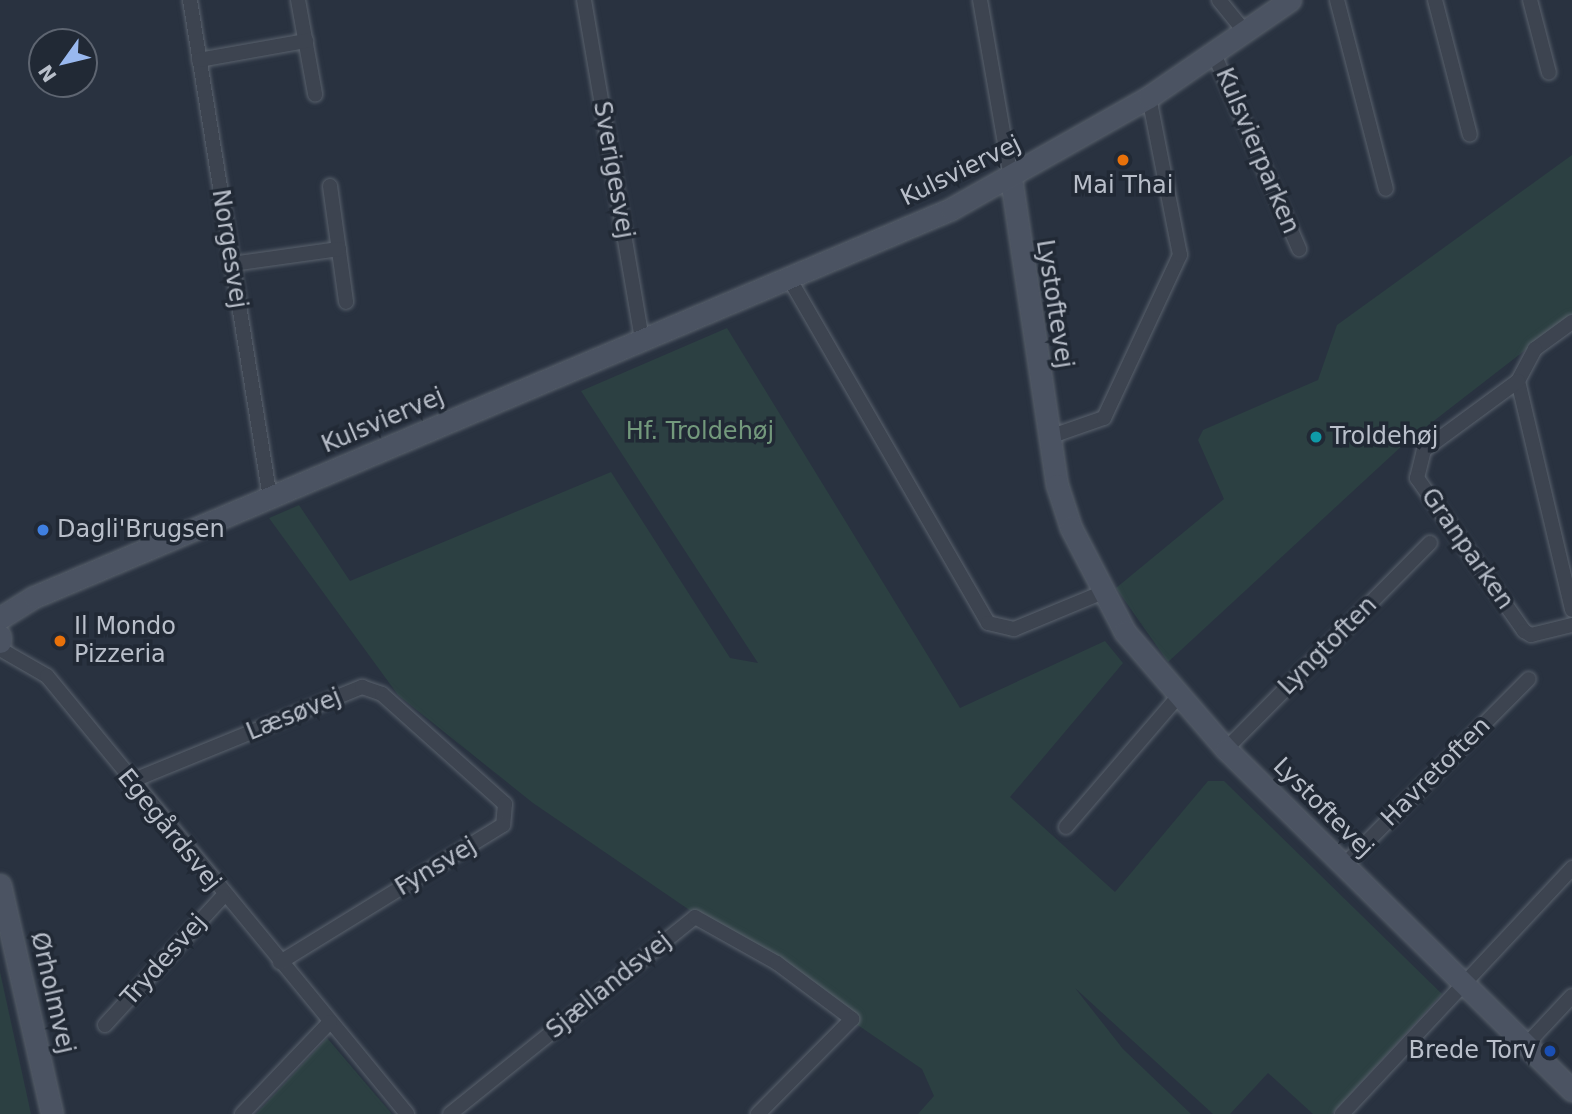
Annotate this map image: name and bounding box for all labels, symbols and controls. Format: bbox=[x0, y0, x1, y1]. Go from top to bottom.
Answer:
north arrow bbox=[28, 28, 98, 98]
text: N bbox=[34, 61, 61, 86]
street label: Kulsvierparken bbox=[1209, 64, 1305, 238]
street label: Sverigesvej bbox=[587, 99, 639, 241]
street label: Kulsviervej bbox=[896, 130, 1026, 212]
marker: Mai Thai bbox=[1115, 152, 1131, 168]
place label: Mai Thai bbox=[1073, 172, 1173, 200]
street label: Norgesvej bbox=[205, 187, 253, 311]
street label: Lystoftevej bbox=[1030, 238, 1078, 370]
street label: Kulsviervej bbox=[318, 382, 448, 460]
park label: Hf. Troldehøj bbox=[626, 418, 774, 446]
place label: Troldehøj bbox=[1330, 423, 1438, 451]
marker: Troldehøj bbox=[1308, 429, 1324, 445]
street label: Granparken bbox=[1415, 483, 1519, 615]
place label: Dagli'Brugsen bbox=[57, 516, 225, 544]
marker: Dagli'Brugsen bbox=[35, 522, 51, 538]
street label: Lyngtoften bbox=[1273, 591, 1383, 701]
place label: Il Mondo Pizzeria bbox=[74, 613, 176, 669]
marker: Il Mondo Pizzeria bbox=[52, 633, 68, 649]
street label: Læsøvej bbox=[242, 683, 346, 747]
street label: Havretoften bbox=[1375, 711, 1497, 833]
street label: Lystoftevej bbox=[1267, 752, 1379, 864]
street label: Egegårdsvej bbox=[111, 763, 227, 897]
street label: Fynsvej bbox=[390, 832, 482, 902]
street label: Trydesvej bbox=[115, 908, 213, 1012]
street label: Sjællandsvej bbox=[541, 927, 677, 1045]
street label: Ørholmvej bbox=[24, 929, 80, 1057]
place label: Brede Torv bbox=[1408, 1037, 1536, 1065]
marker: Brede Torv bbox=[1542, 1043, 1558, 1059]

